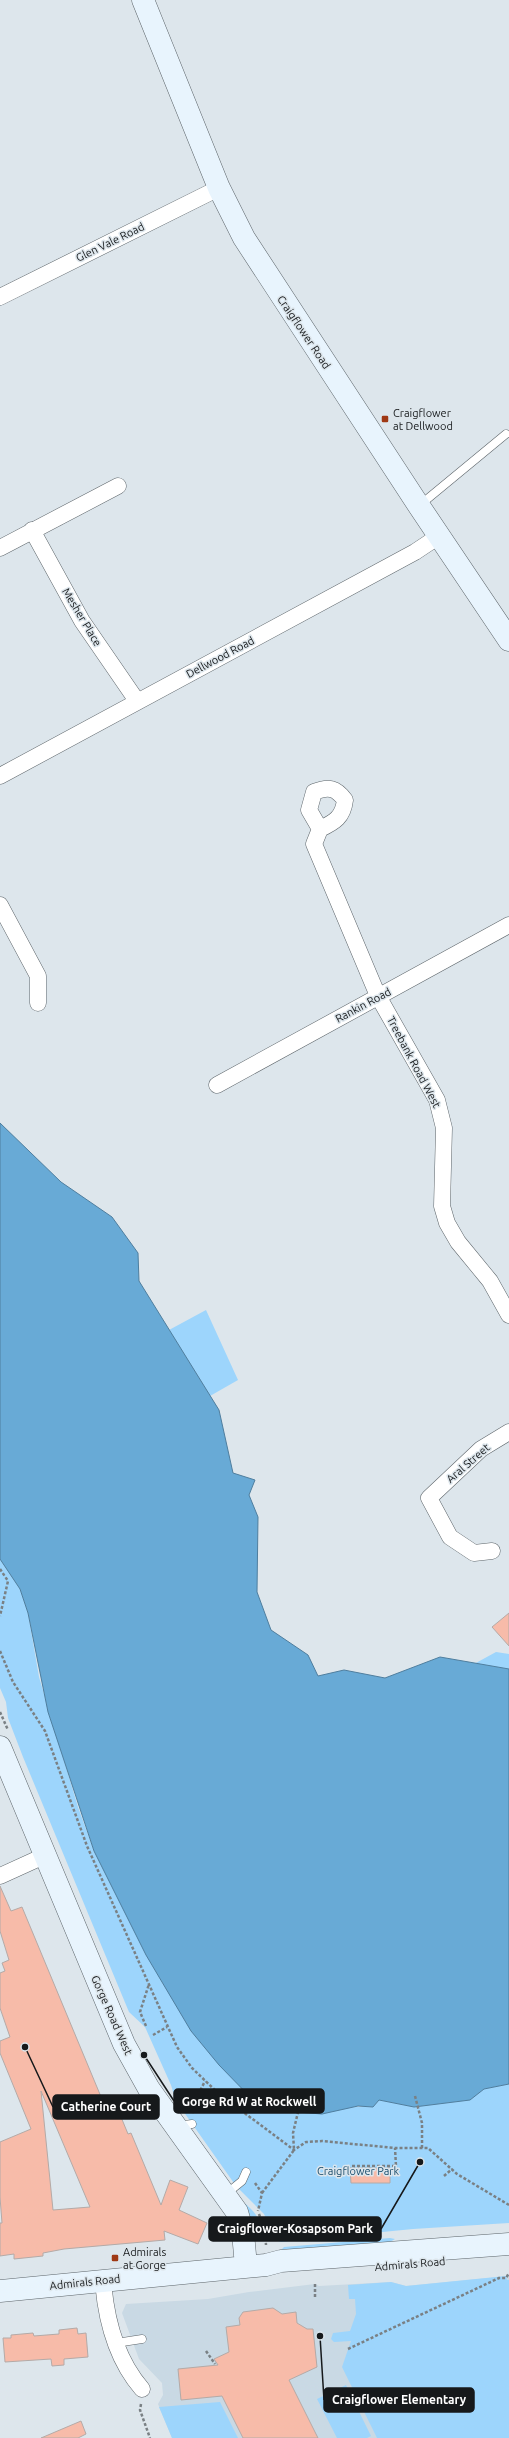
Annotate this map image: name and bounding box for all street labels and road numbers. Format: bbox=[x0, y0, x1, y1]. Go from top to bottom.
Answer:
street label: Glen Vale Road bbox=[74, 220, 146, 264]
street label: Craigflower Road bbox=[275, 293, 333, 371]
street label: Mesher Place bbox=[60, 586, 104, 648]
street label: Dellwood Road bbox=[184, 634, 256, 680]
street label: Rankin Road bbox=[333, 985, 393, 1025]
street label: Treebank Road West bbox=[385, 1014, 443, 1110]
street label: Aral Street bbox=[444, 1441, 492, 1485]
street label: Gorge Road West bbox=[89, 1973, 135, 2057]
street label: Admirals Road bbox=[374, 2255, 446, 2273]
street label: Admirals Road bbox=[49, 2272, 121, 2292]

